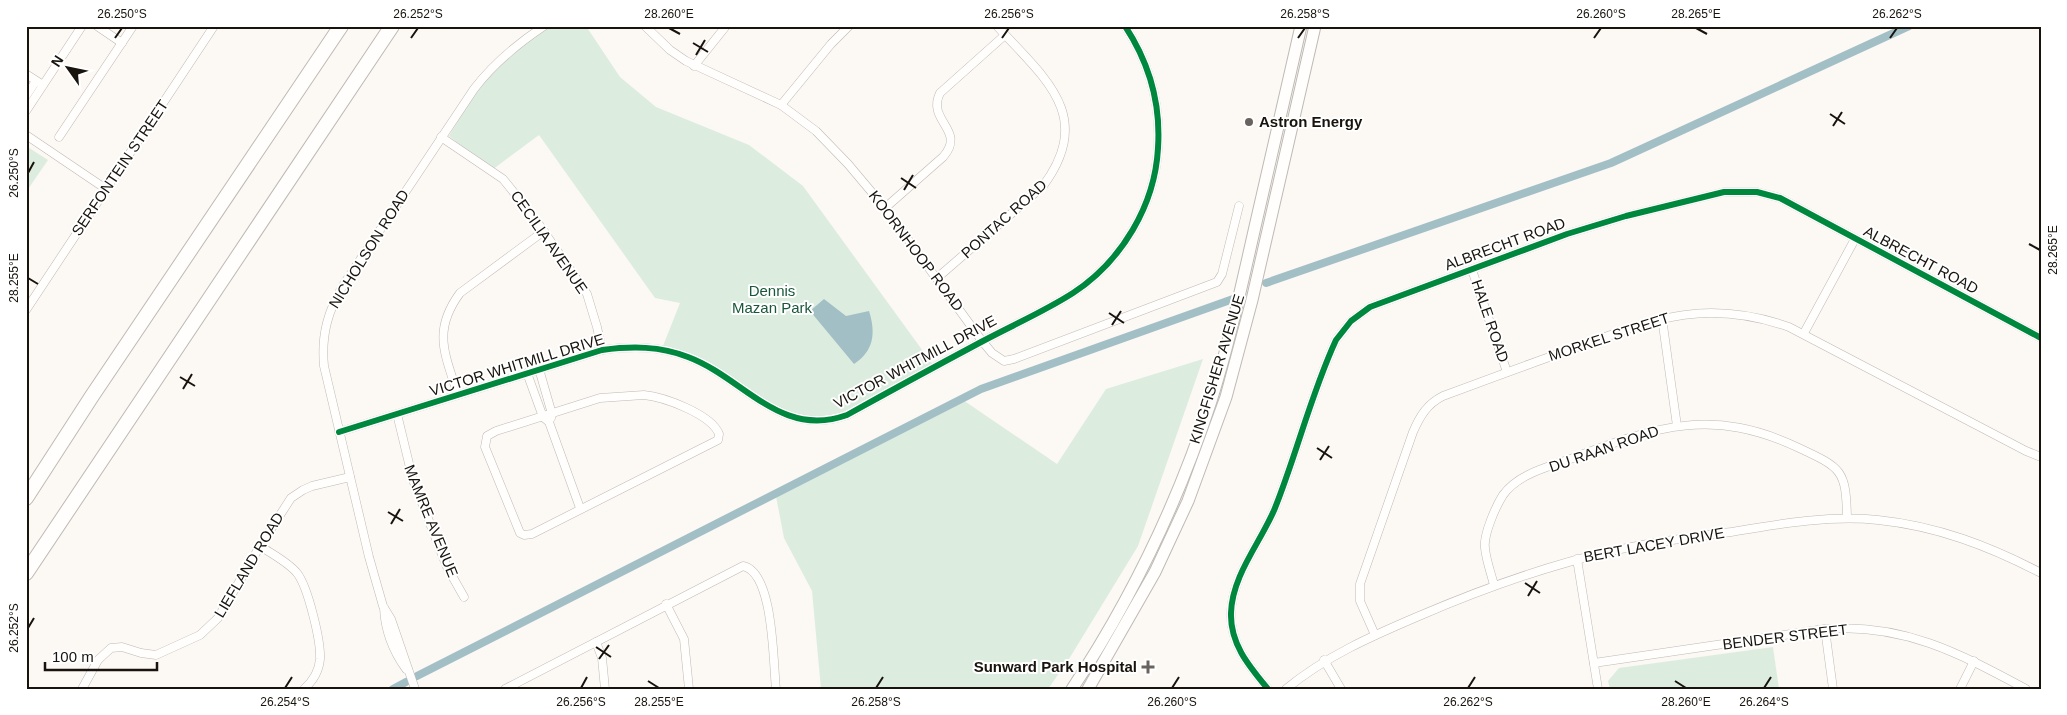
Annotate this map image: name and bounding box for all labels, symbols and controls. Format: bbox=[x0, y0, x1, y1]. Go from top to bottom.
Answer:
text: 26.250°S bbox=[97, 7, 147, 21]
text: 26.252°S bbox=[393, 7, 443, 21]
text: 28.260°E bbox=[644, 7, 694, 21]
text: 26.256°S bbox=[984, 7, 1034, 21]
text: 26.258°S bbox=[1280, 7, 1330, 21]
text: 26.260°S bbox=[1576, 7, 1626, 21]
text: 28.265°E bbox=[1671, 7, 1721, 21]
text: 26.262°S bbox=[1872, 7, 1922, 21]
north arrow bbox=[42, 42, 92, 92]
text: N bbox=[48, 52, 67, 70]
street label: SERFONTEIN STREET bbox=[68, 97, 171, 239]
place label: Astron Energy bbox=[1259, 113, 1363, 130]
marker: Astron Energy bbox=[1243, 116, 1255, 128]
text: 26.250°S bbox=[7, 148, 21, 198]
street label: PONTAC ROAD bbox=[958, 176, 1050, 261]
street label: NICHOLSON ROAD bbox=[325, 186, 412, 311]
street label: CECILIA AVENUE bbox=[508, 187, 591, 296]
street label: KOORNHOOP ROAD bbox=[866, 187, 967, 314]
street label: ALBRECHT ROAD bbox=[1442, 214, 1568, 273]
street label: ALBRECHT ROAD bbox=[1861, 222, 1982, 297]
text: 28.265°E bbox=[2046, 225, 2060, 275]
text: 28.255°E bbox=[7, 253, 21, 303]
street label: HALE ROAD bbox=[1468, 277, 1513, 365]
park label: Dennis Mazan Park bbox=[732, 282, 813, 316]
street label: KINGFISHER AVENUE bbox=[1186, 292, 1247, 446]
street label: MORKEL STREET bbox=[1546, 309, 1671, 364]
street label: VICTOR WHITMILL DRIVE bbox=[831, 311, 999, 412]
street label: VICTOR WHITMILL DRIVE bbox=[427, 330, 606, 399]
street label: DU RAAN ROAD bbox=[1547, 422, 1661, 475]
street label: MAMRE AVENUE bbox=[401, 462, 462, 580]
street label: LIEFLAND ROAD bbox=[211, 509, 287, 620]
street label: BERT LACEY DRIVE bbox=[1582, 524, 1726, 565]
text: 26.252°S bbox=[7, 603, 21, 653]
street label: BENDER STREET bbox=[1721, 620, 1848, 653]
scale bar bbox=[45, 640, 158, 672]
text: 100 m bbox=[52, 648, 94, 665]
place label: Sunward Park Hospital bbox=[974, 658, 1137, 675]
marker: Sunward Park Hospital bbox=[1141, 660, 1155, 674]
text: 26.254°S bbox=[260, 695, 310, 709]
text: 26.256°S bbox=[556, 695, 606, 709]
text: 28.255°E bbox=[634, 695, 684, 709]
text: 26.258°S bbox=[851, 695, 901, 709]
text: 26.260°S bbox=[1147, 695, 1197, 709]
text: 26.262°S bbox=[1443, 695, 1493, 709]
text: 28.260°E bbox=[1661, 695, 1711, 709]
text: 26.264°S bbox=[1739, 695, 1789, 709]

